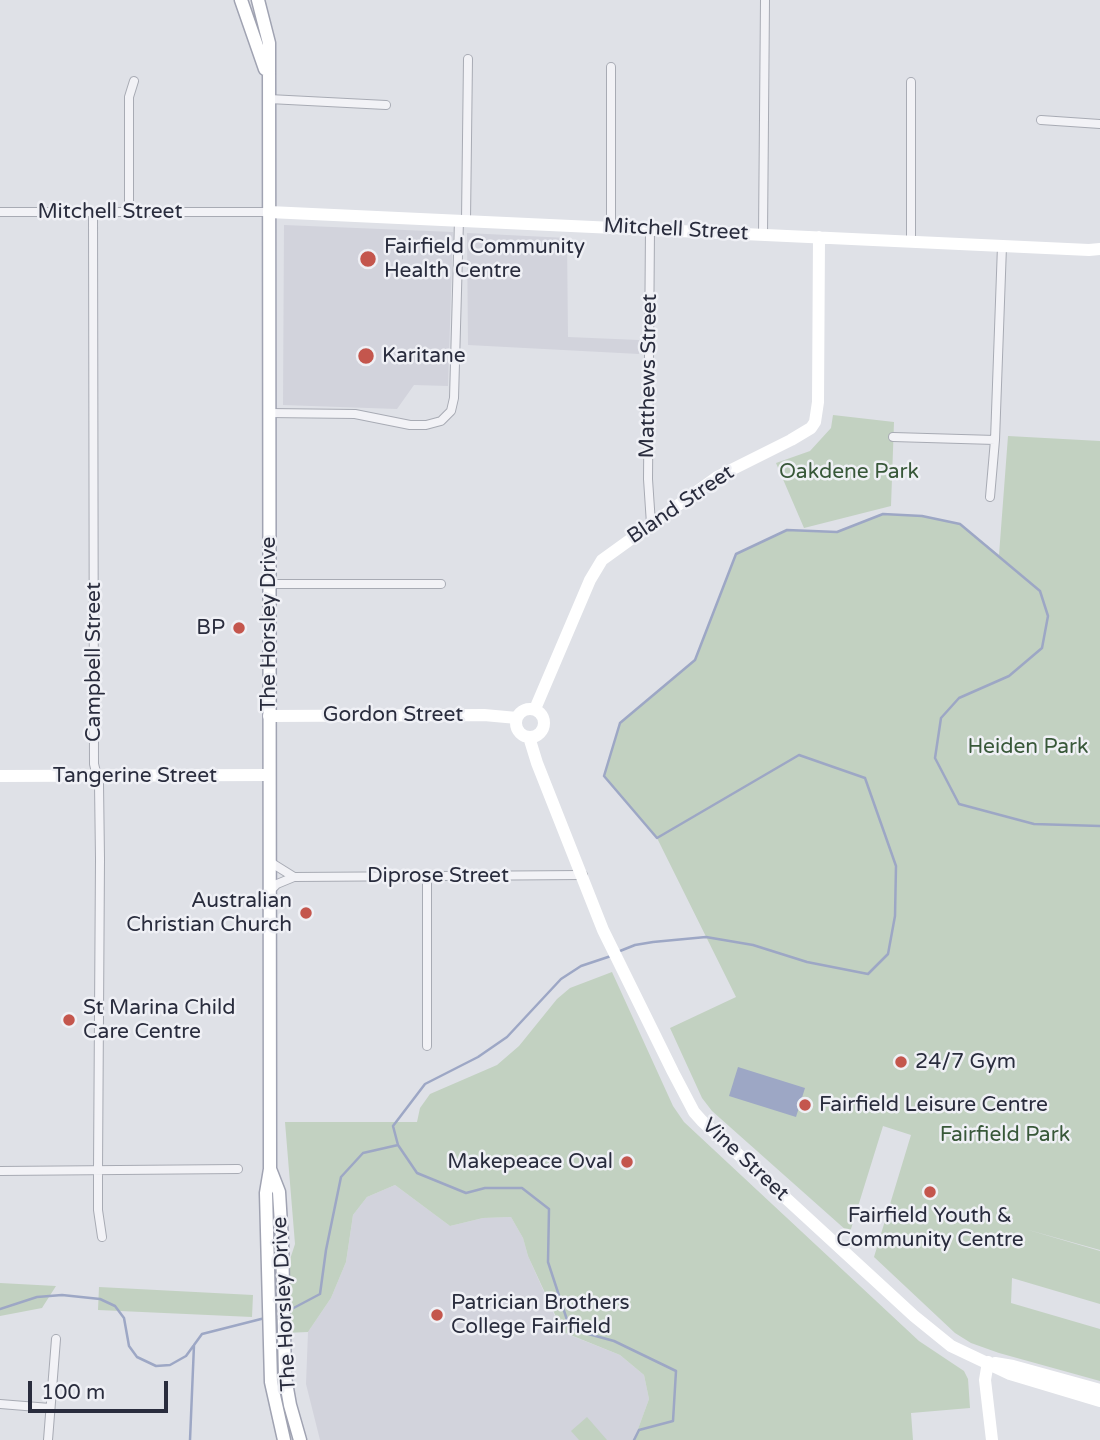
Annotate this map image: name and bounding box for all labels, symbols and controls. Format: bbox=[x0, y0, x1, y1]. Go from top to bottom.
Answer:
street label: Mitchell Street bbox=[38, 199, 182, 225]
street label: Mitchell Street bbox=[603, 214, 749, 246]
place label: Fairfield Community Health Centre bbox=[384, 234, 585, 284]
marker: Fairfield Community Health Centre bbox=[358, 249, 378, 269]
street label: Matthews Street bbox=[635, 293, 663, 459]
place label: Karitane bbox=[382, 343, 466, 369]
marker: Karitane bbox=[356, 346, 376, 366]
park label: Oakdene Park bbox=[779, 459, 919, 485]
street label: Bland Street bbox=[623, 460, 739, 550]
street label: The Horsley Drive bbox=[256, 537, 282, 711]
street label: Campbell Street bbox=[81, 582, 107, 742]
place label: BP bbox=[196, 615, 225, 641]
marker: BP bbox=[231, 620, 247, 636]
street label: Gordon Street bbox=[323, 702, 463, 728]
park label: Heiden Park bbox=[968, 734, 1088, 760]
street label: Tangerine Street bbox=[53, 763, 217, 789]
street label: Diprose Street bbox=[367, 863, 509, 889]
place label: Australian Christian Church bbox=[126, 888, 292, 938]
marker: Australian Christian Church bbox=[298, 905, 314, 921]
place label: St Marina Child Care Centre bbox=[83, 995, 235, 1045]
marker: St Marina Child Care Centre bbox=[61, 1012, 77, 1028]
place label: 24/7 Gym bbox=[915, 1049, 1016, 1075]
marker: 24/7 Gym bbox=[893, 1054, 909, 1070]
place label: Fairfield Leisure Centre bbox=[819, 1092, 1048, 1118]
marker: Fairfield Leisure Centre bbox=[797, 1097, 813, 1113]
street label: Vine Street bbox=[696, 1113, 794, 1207]
park label: Fairfield Park bbox=[940, 1122, 1070, 1148]
place label: Makepeace Oval bbox=[447, 1149, 613, 1175]
marker: Makepeace Oval bbox=[619, 1154, 635, 1170]
marker: Fairfield Youth & Community Centre bbox=[922, 1184, 938, 1200]
place label: Fairfield Youth & Community Centre bbox=[836, 1203, 1024, 1253]
street label: The Horsley Drive bbox=[268, 1216, 302, 1392]
place label: Patrician Brothers College Fairfield bbox=[451, 1290, 630, 1340]
marker: Patrician Brothers College Fairfield bbox=[429, 1307, 445, 1323]
scale bar bbox=[32, 1366, 172, 1410]
text: 100 m bbox=[41, 1380, 105, 1405]

